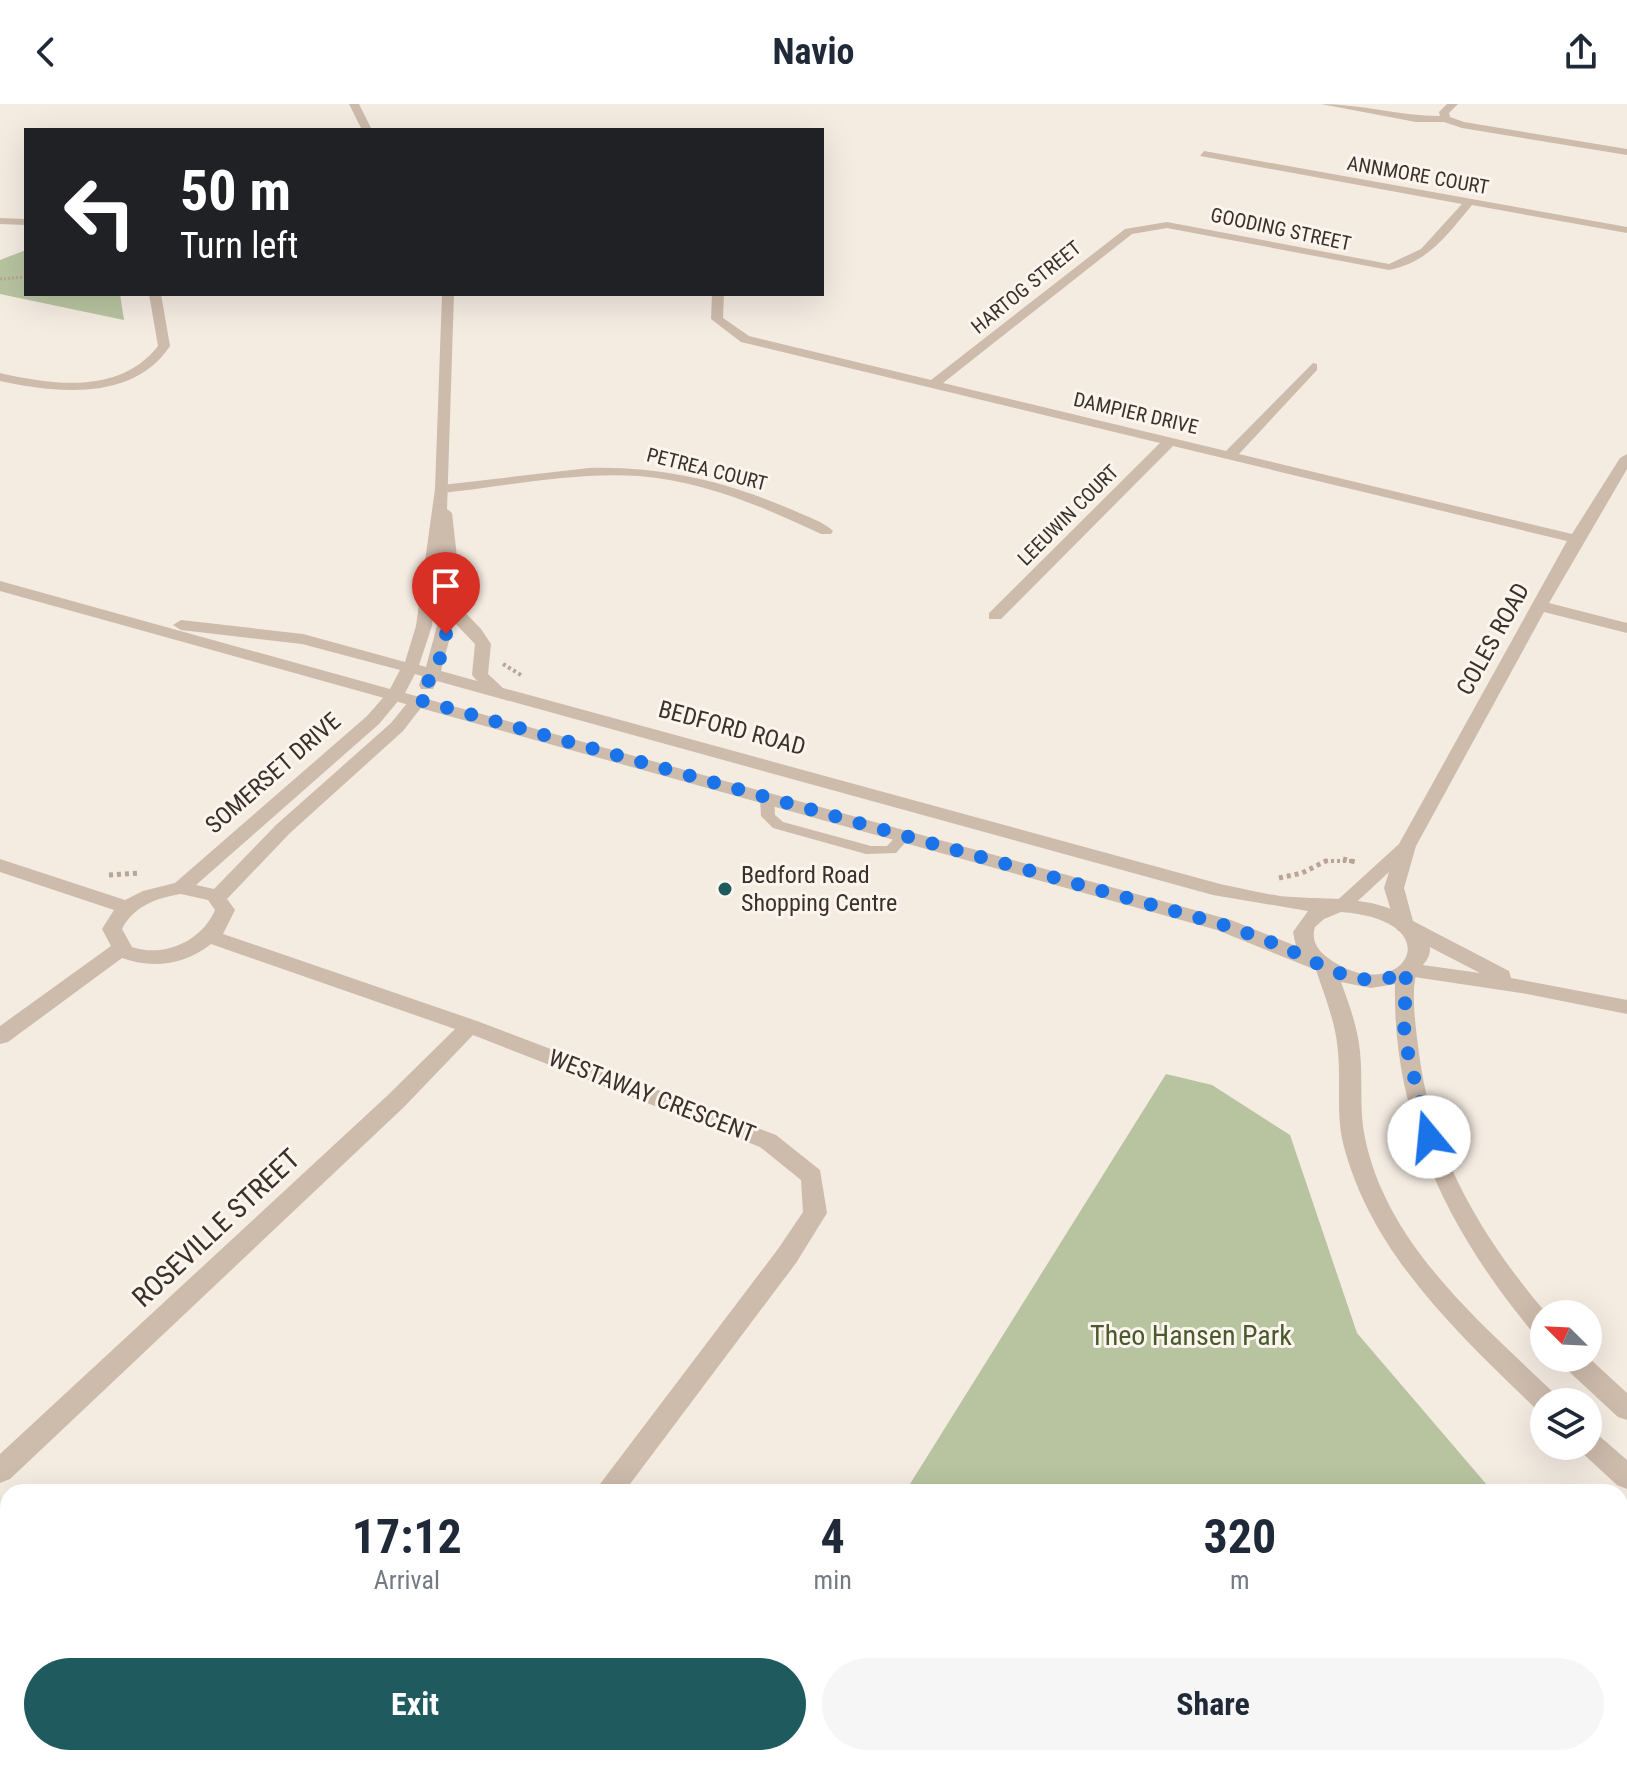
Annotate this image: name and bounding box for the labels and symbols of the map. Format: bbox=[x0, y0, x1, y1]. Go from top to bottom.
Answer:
street label: ANNMORE COURT bbox=[1345, 151, 1491, 199]
street label: GOODING STREET bbox=[1209, 202, 1353, 256]
street label: HARTOG STREET bbox=[966, 235, 1086, 339]
street label: DAMPIER DRIVE bbox=[1071, 387, 1201, 439]
street label: PETREA COURT bbox=[644, 442, 770, 496]
street label: LEEUWIN COURT bbox=[1013, 460, 1123, 570]
pin bbox=[412, 552, 480, 634]
street label: COLES ROAD bbox=[1451, 578, 1535, 700]
street label: BEDFORD ROAD bbox=[655, 695, 809, 761]
street label: SOMERSET DRIVE bbox=[200, 707, 346, 839]
place label: Bedford Road Shopping Centre bbox=[741, 861, 897, 917]
marker: Bedford Road Shopping Centre bbox=[716, 880, 734, 898]
street label: WESTAWAY CRESCENT bbox=[545, 1044, 759, 1148]
position arrow bbox=[1387, 1095, 1471, 1179]
street label: ROSEVILLE STREET bbox=[126, 1142, 306, 1314]
north arrow bbox=[1530, 1300, 1602, 1372]
park label: Theo Hansen Park bbox=[1090, 1319, 1292, 1352]

